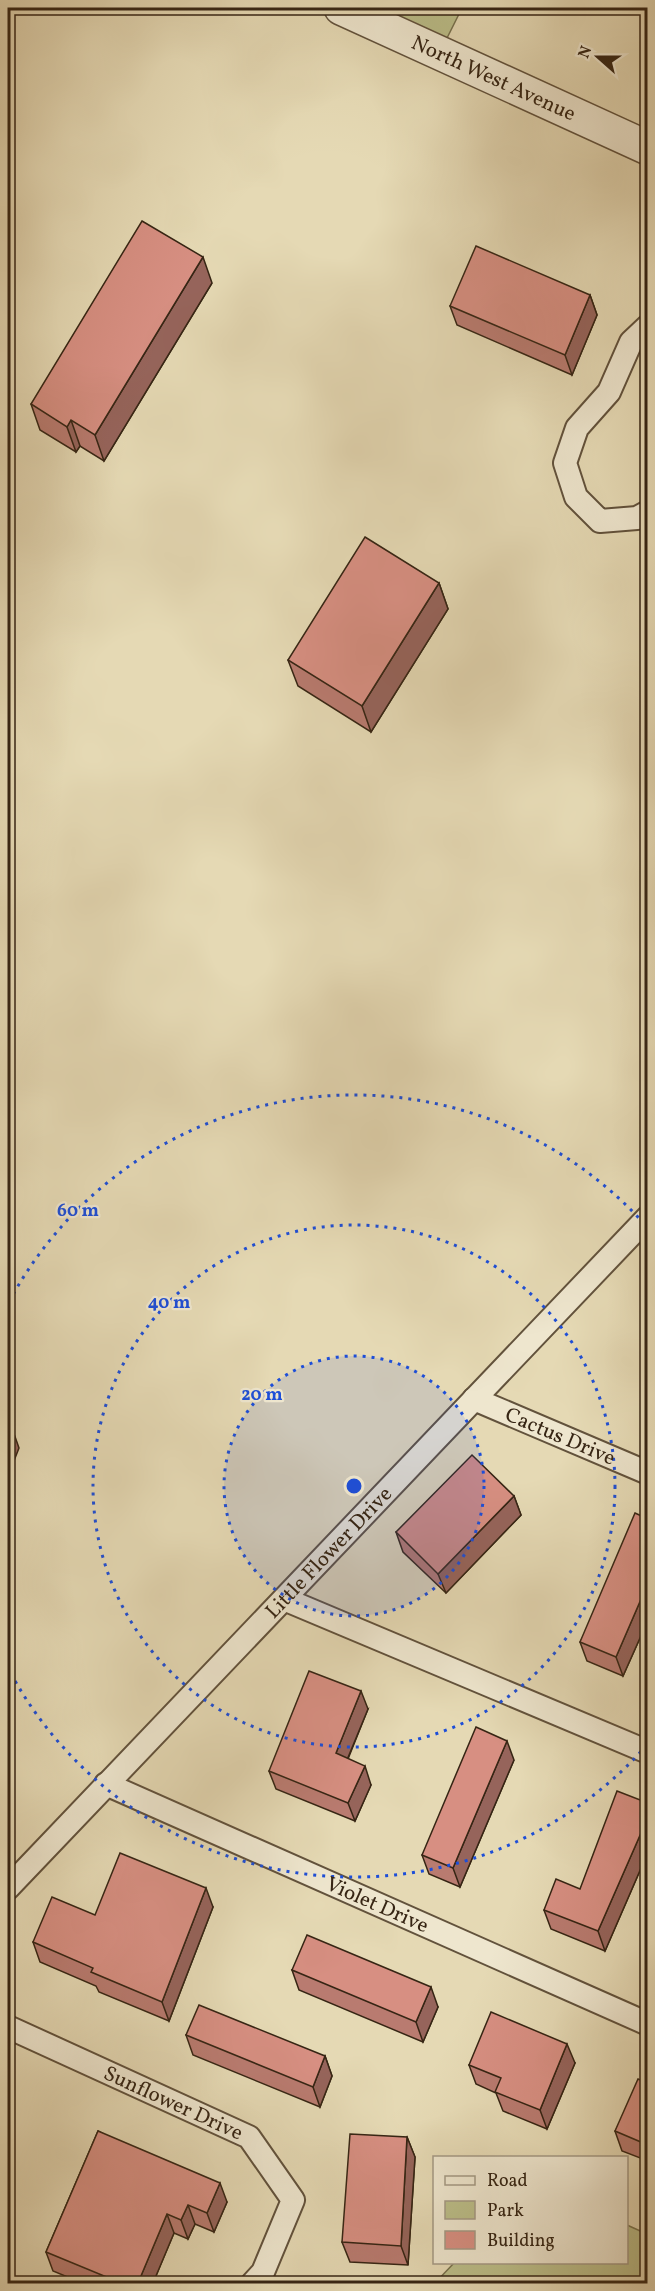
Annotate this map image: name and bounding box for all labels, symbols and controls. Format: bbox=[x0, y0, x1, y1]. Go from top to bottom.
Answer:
north arrow bbox=[568, 27, 628, 87]
street label: North West Avenue bbox=[406, 29, 580, 129]
text: N bbox=[574, 43, 598, 62]
text: 60 m bbox=[57, 1199, 99, 1224]
text: 40 m bbox=[148, 1291, 190, 1316]
text: 20 m bbox=[241, 1383, 283, 1408]
street label: Cactus Drive bbox=[500, 1401, 620, 1473]
centre of rings bbox=[344, 1476, 364, 1496]
street label: Little Flower Drive bbox=[259, 1481, 399, 1626]
street label: Violet Drive bbox=[321, 1870, 433, 1941]
street label: Sunflower Drive bbox=[98, 2060, 247, 2148]
legend bbox=[433, 2156, 628, 2264]
text: Road bbox=[487, 2169, 528, 2194]
text: Park bbox=[487, 2199, 524, 2224]
text: Building bbox=[487, 2229, 555, 2254]

